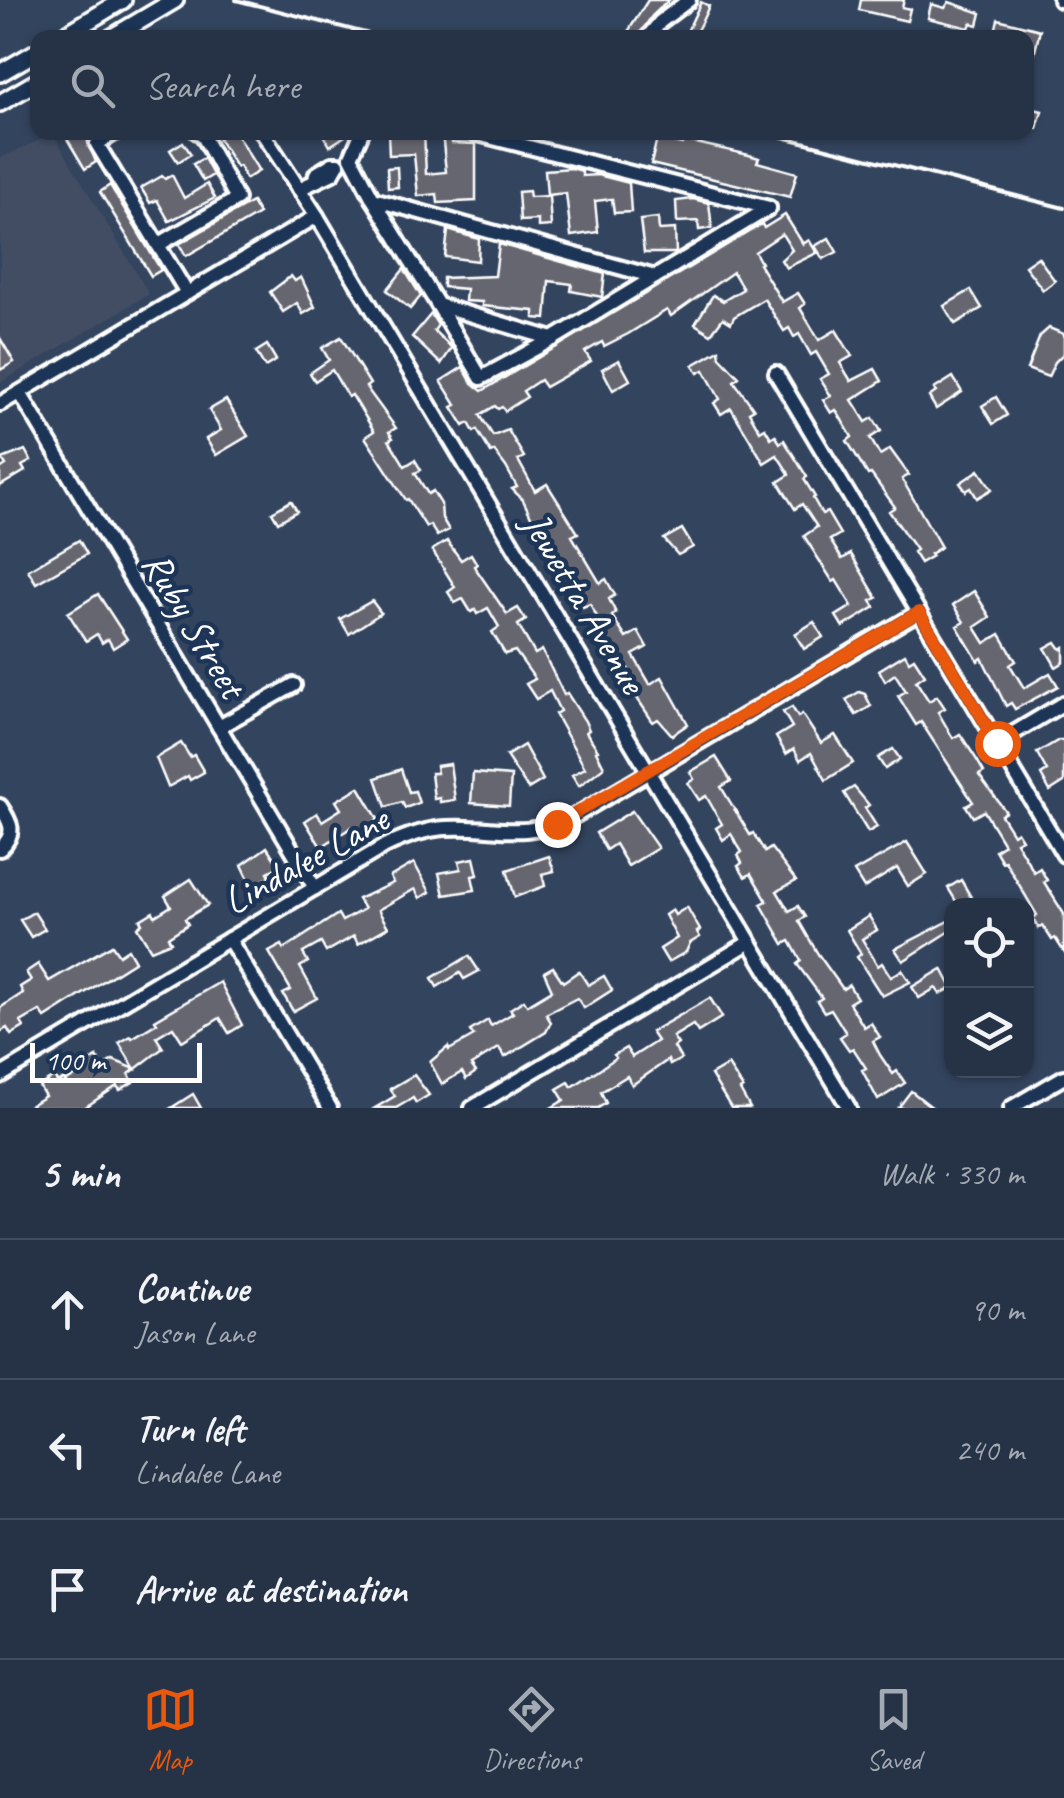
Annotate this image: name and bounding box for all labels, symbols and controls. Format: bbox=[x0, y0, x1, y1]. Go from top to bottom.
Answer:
search box bbox=[30, 30, 1034, 140]
icon: search bbox=[65, 58, 120, 113]
text: Search here bbox=[145, 62, 300, 109]
street label: Jewetta Avenue bbox=[509, 501, 659, 705]
street label: Ruby Street bbox=[131, 542, 259, 710]
route start bbox=[975, 721, 1021, 767]
street label: Lindalee Lane bbox=[214, 793, 399, 926]
route end bbox=[535, 802, 581, 848]
map controls bbox=[944, 898, 1034, 1078]
button: locate bbox=[944, 898, 1034, 988]
button: layers bbox=[944, 988, 1034, 1078]
scale bar bbox=[30, 1038, 202, 1082]
text: 100 m bbox=[45, 1043, 105, 1078]
text: 5 min bbox=[40, 1147, 120, 1200]
text: Walk · 330 m bbox=[880, 1153, 1024, 1194]
text: Continue bbox=[135, 1265, 249, 1312]
icon: ahead bbox=[40, 1282, 95, 1337]
text: 90 m bbox=[970, 1289, 1024, 1330]
text: Jason Lane bbox=[135, 1312, 254, 1353]
text: Turn left bbox=[135, 1405, 245, 1452]
icon: left bbox=[40, 1422, 95, 1477]
text: 240 m bbox=[955, 1429, 1024, 1470]
text: Lindalee Lane bbox=[135, 1452, 280, 1493]
icon: arrive bbox=[40, 1562, 95, 1617]
text: Arrive at destination bbox=[135, 1566, 407, 1613]
tab: Map bbox=[143, 1682, 198, 1777]
tab: Directions bbox=[483, 1682, 581, 1777]
tab: Saved bbox=[866, 1682, 921, 1777]

